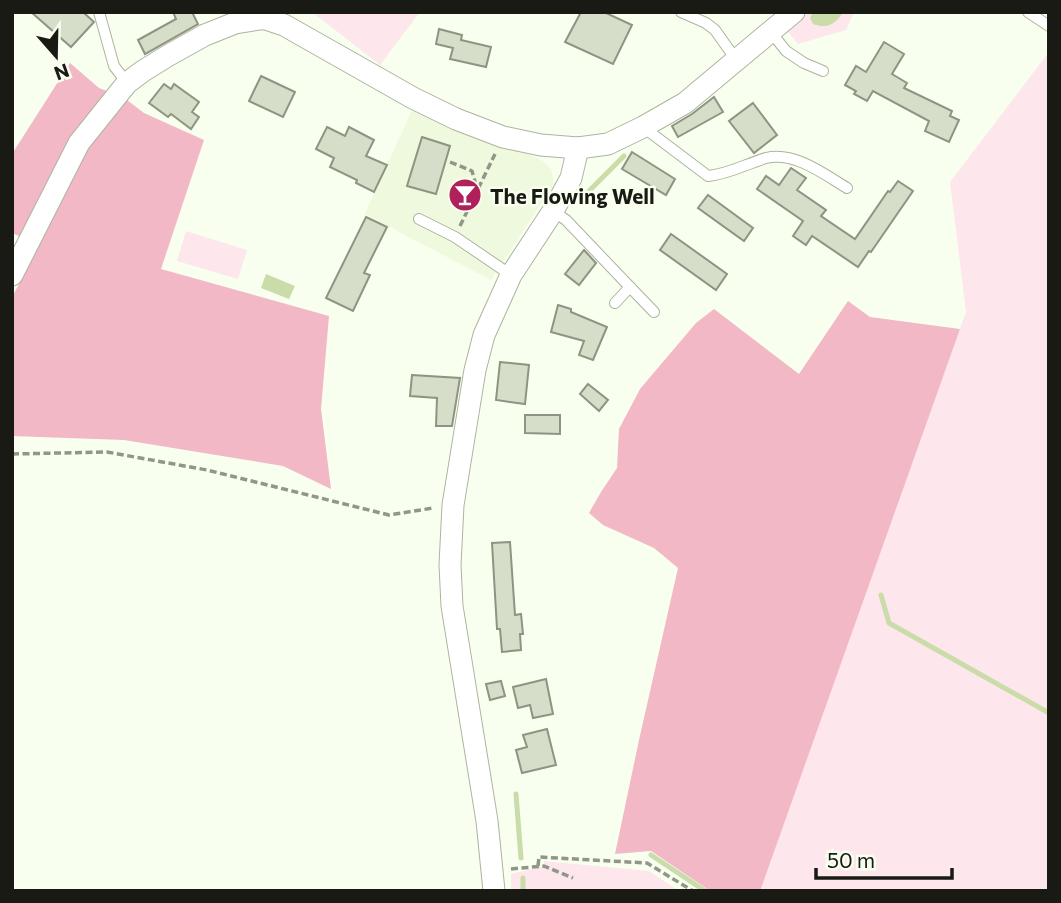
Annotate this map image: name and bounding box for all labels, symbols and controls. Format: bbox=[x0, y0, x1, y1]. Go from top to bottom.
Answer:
north arrow bbox=[21, 21, 91, 91]
text: N bbox=[51, 59, 73, 86]
bar icon: The Flowing Well bbox=[446, 176, 484, 214]
place label: The Flowing Well bbox=[490, 183, 655, 208]
scale bar bbox=[816, 836, 953, 880]
text: 50 m bbox=[827, 847, 875, 872]

